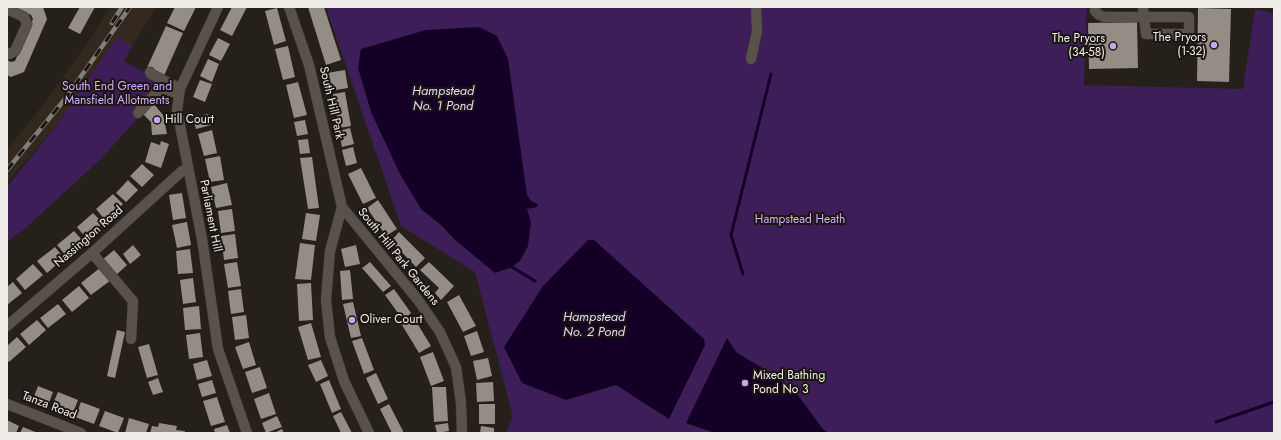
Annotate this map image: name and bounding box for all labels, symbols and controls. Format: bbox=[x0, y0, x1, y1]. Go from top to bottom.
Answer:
place label: The Pryors (1-32) bbox=[1153, 31, 1206, 59]
place label: The Pryors (34-58) bbox=[1052, 32, 1105, 60]
marker: The Pryors (1-32) bbox=[1209, 40, 1219, 50]
marker: The Pryors (34-58) bbox=[1108, 41, 1118, 51]
street label: South Hill Park bbox=[316, 65, 346, 141]
park label: South End Green and Mansfield Allotments bbox=[62, 80, 172, 108]
water label: Hampstead No. 1 Pond bbox=[412, 84, 474, 115]
place label: Hill Court bbox=[165, 113, 214, 127]
marker: Hill Court bbox=[152, 115, 162, 125]
street label: Parliament Hill bbox=[196, 179, 224, 253]
street label: Nassington Road bbox=[52, 203, 126, 271]
street label: South Hill Park Gardens bbox=[354, 205, 442, 309]
park label: Hampstead Heath bbox=[755, 213, 845, 227]
water label: Hampstead No. 2 Pond bbox=[563, 310, 625, 341]
place label: Oliver Court bbox=[360, 313, 422, 327]
marker: Oliver Court bbox=[347, 315, 357, 325]
place label: Mixed Bathing Pond No 3 bbox=[753, 369, 825, 397]
marker: Mixed Bathing Pond No 3 bbox=[740, 378, 750, 388]
street label: Tanza Road bbox=[20, 389, 78, 423]

